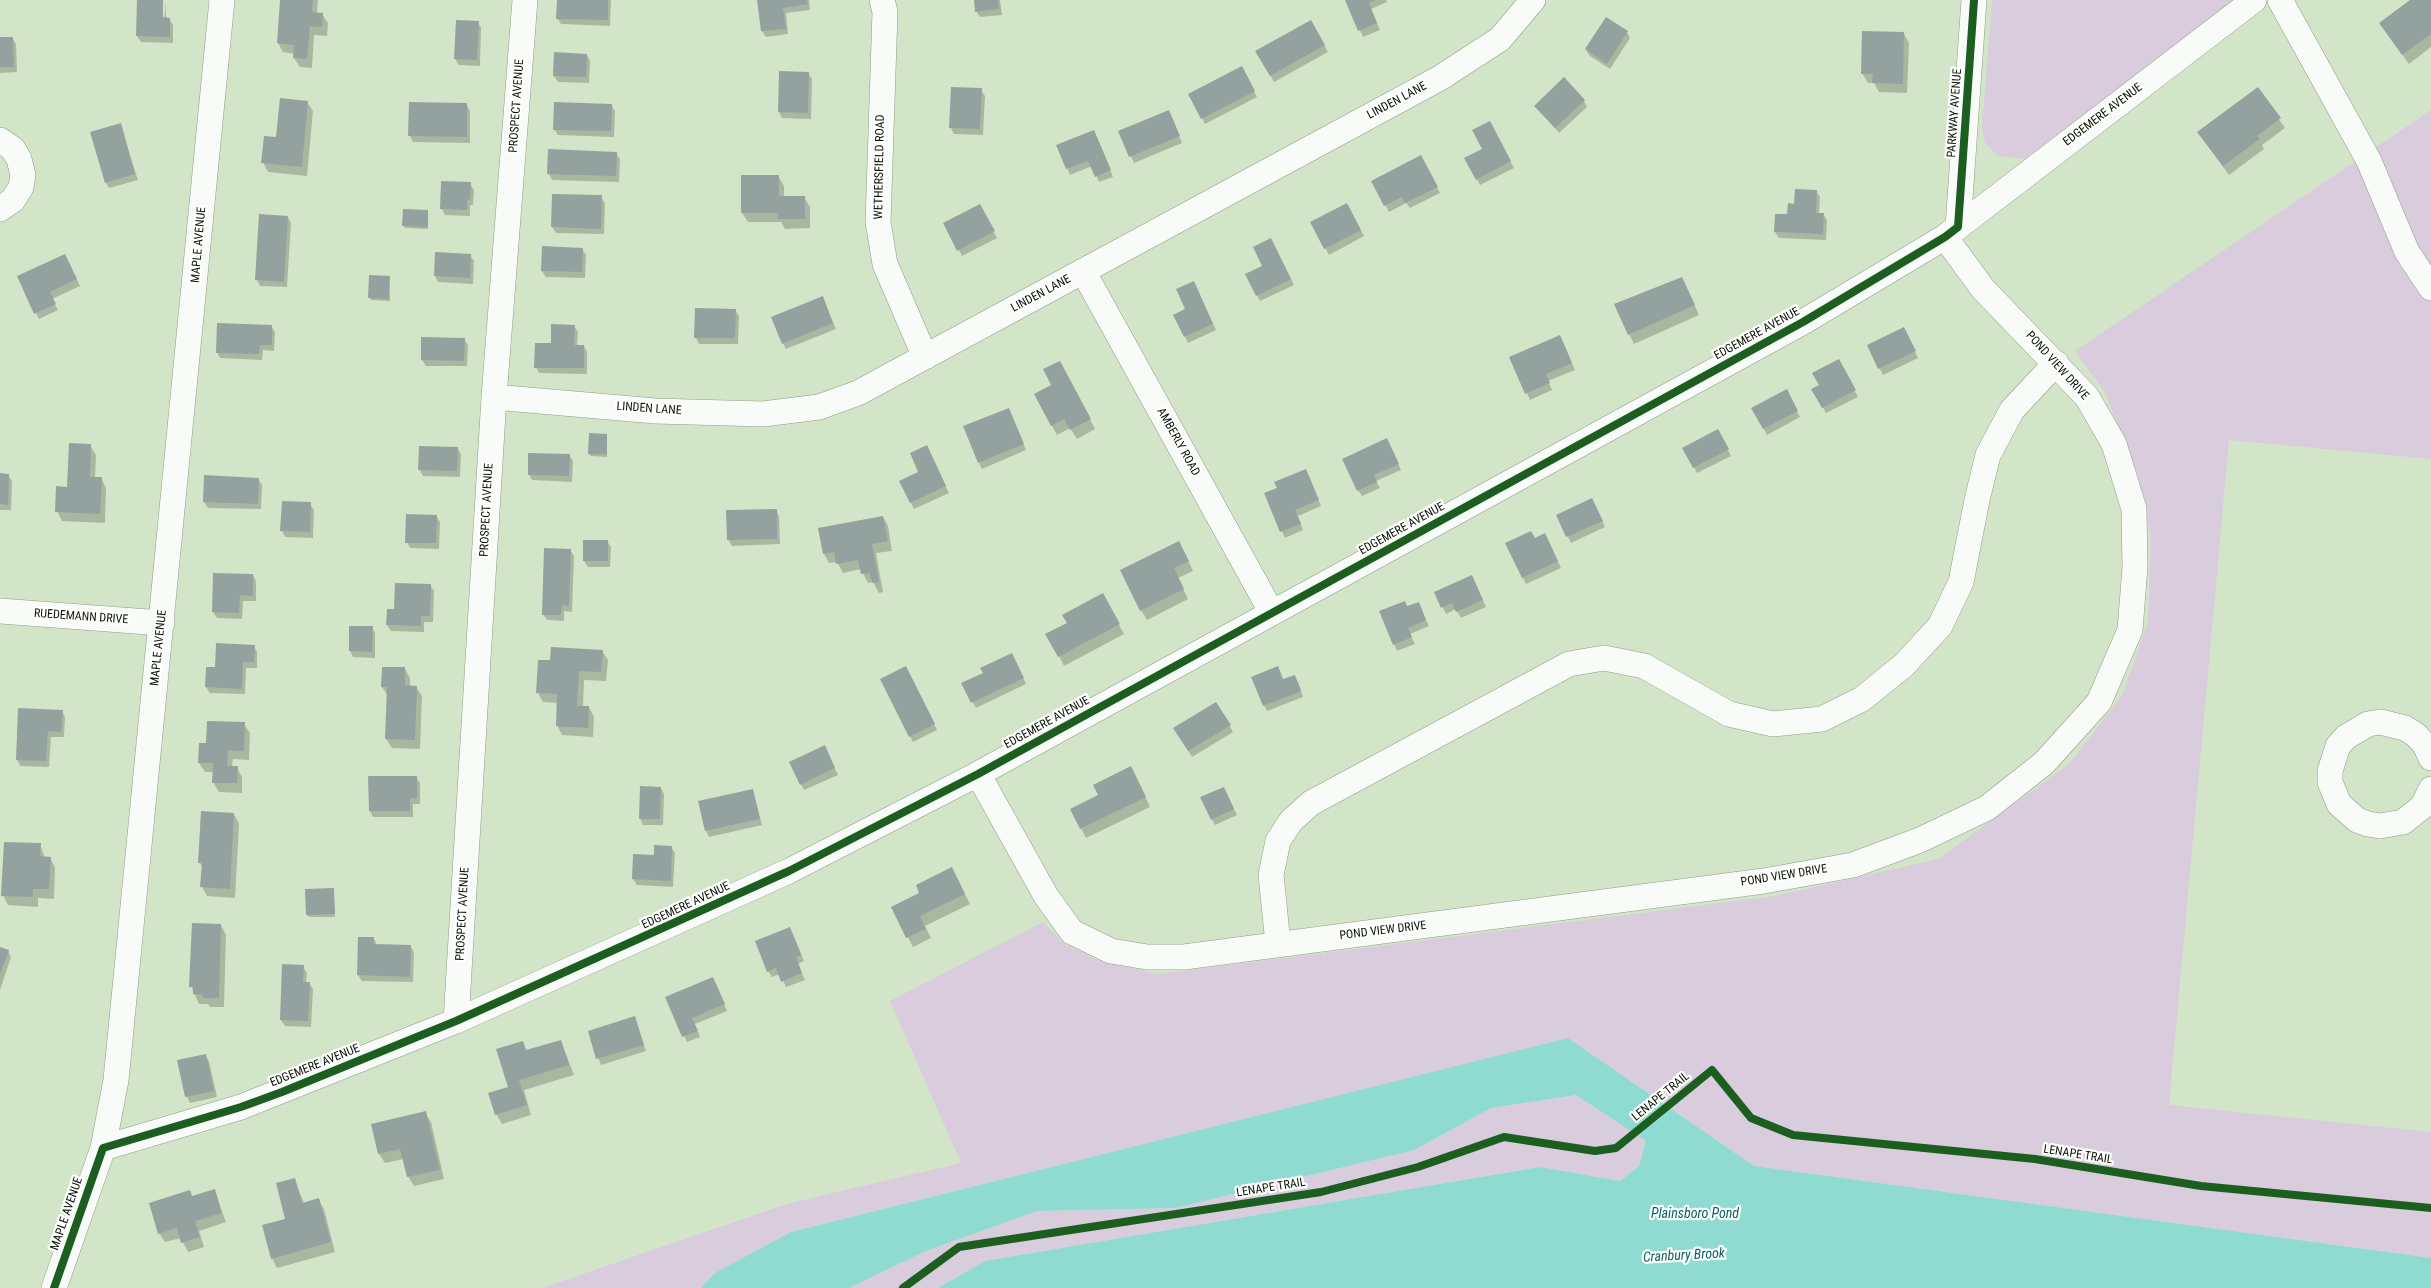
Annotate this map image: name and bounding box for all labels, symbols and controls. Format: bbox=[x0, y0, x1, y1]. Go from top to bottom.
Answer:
street label: PROSPECT AVENUE bbox=[507, 59, 527, 153]
street label: PARKWAY AVENUE bbox=[1945, 68, 1965, 158]
street label: LINDEN LANE bbox=[1365, 79, 1429, 123]
street label: EDGEMERE AVENUE bbox=[2061, 81, 2145, 149]
street label: WETHERSFIELD ROAD bbox=[872, 115, 888, 219]
street label: MAPLE AVENUE bbox=[188, 206, 210, 284]
street label: LINDEN LANE bbox=[1009, 272, 1073, 316]
street label: EDGEMERE AVENUE bbox=[1712, 305, 1802, 363]
street label: POND VIEW DRIVE bbox=[2022, 329, 2092, 403]
street label: LINDEN LANE bbox=[616, 400, 682, 418]
street label: AMBERLY ROAD bbox=[1153, 406, 1203, 478]
street label: PROSPECT AVENUE bbox=[477, 463, 497, 557]
street label: EDGEMERE AVENUE bbox=[1357, 500, 1447, 558]
street label: RUEDEMANN DRIVE bbox=[33, 607, 129, 627]
street label: MAPLE AVENUE bbox=[148, 609, 170, 687]
street label: EDGEMERE AVENUE bbox=[1002, 694, 1092, 752]
street label: POND VIEW DRIVE bbox=[1740, 862, 1828, 890]
street label: PROSPECT AVENUE bbox=[453, 867, 473, 961]
street label: EDGEMERE AVENUE bbox=[640, 879, 732, 933]
street label: POND VIEW DRIVE bbox=[1339, 919, 1427, 943]
street label: EDGEMERE AVENUE bbox=[268, 1041, 362, 1091]
street label: LENAPE TRAIL bbox=[1629, 1069, 1693, 1125]
street label: LENAPE TRAIL bbox=[2042, 1142, 2114, 1168]
street label: LENAPE TRAIL bbox=[1235, 1175, 1307, 1201]
street label: MAPLE AVENUE bbox=[48, 1176, 86, 1252]
water label: Plainsboro Pond bbox=[1651, 1206, 1739, 1222]
water label: Cranbury Brook bbox=[1643, 1245, 1725, 1267]

